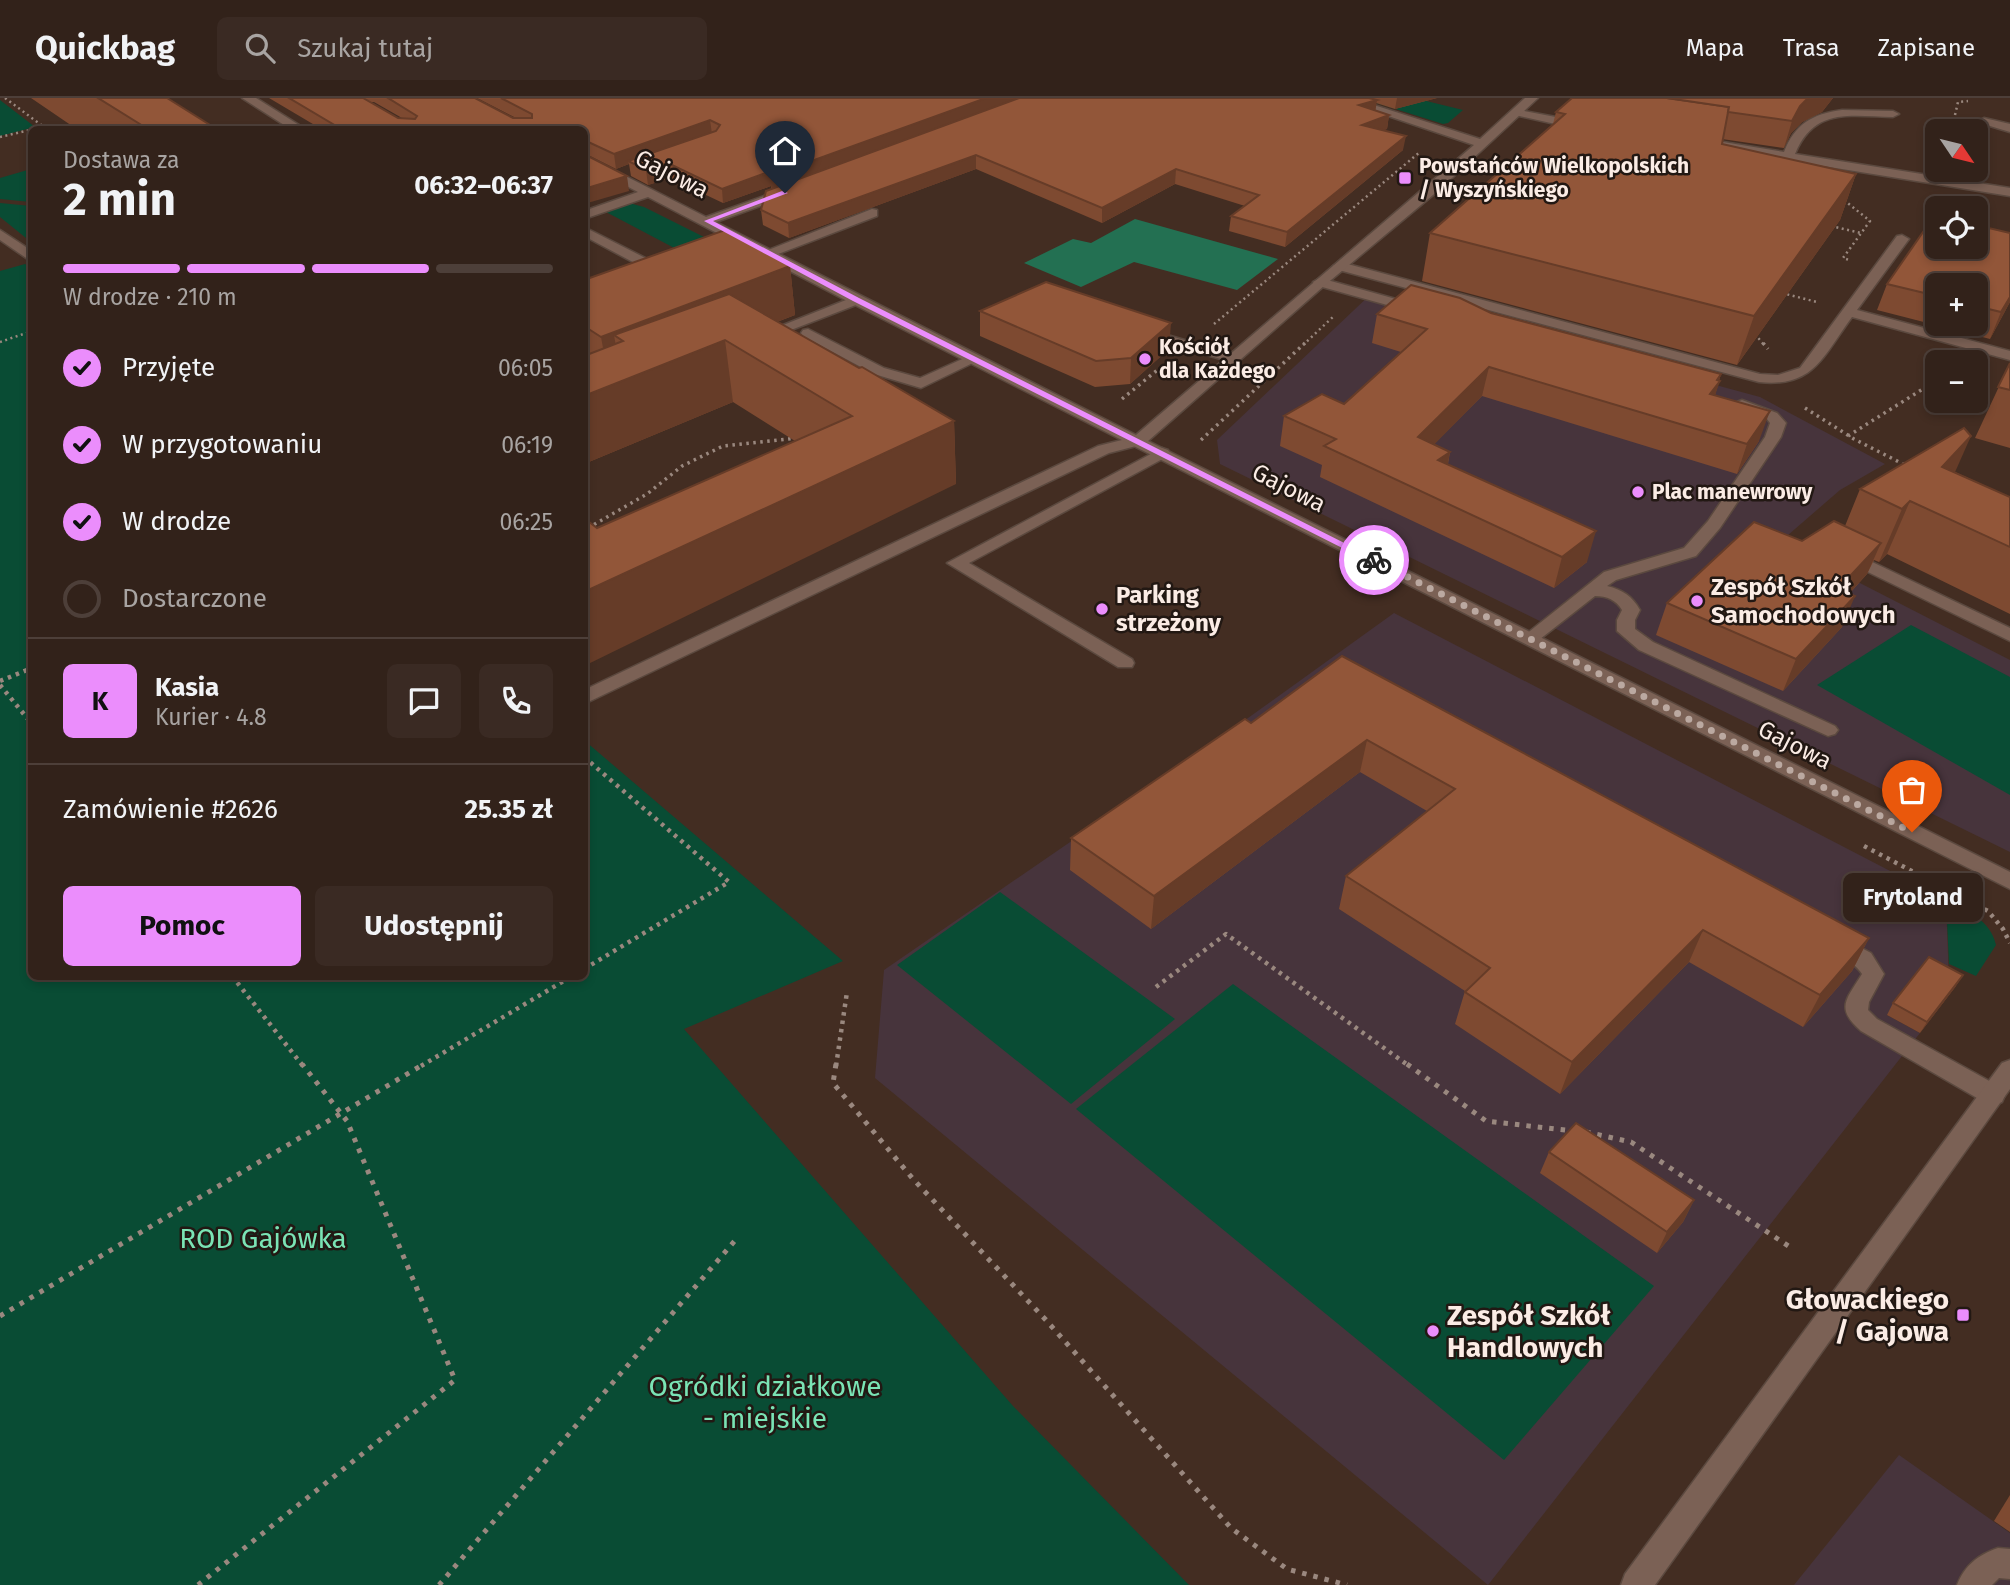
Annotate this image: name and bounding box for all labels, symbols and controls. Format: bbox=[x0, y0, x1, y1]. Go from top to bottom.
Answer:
search box bbox=[217, 17, 707, 80]
text: Quickbag bbox=[35, 28, 175, 68]
icon: search bbox=[241, 29, 279, 67]
text: Szukaj tutaj bbox=[297, 33, 433, 64]
text: Mapa bbox=[1686, 34, 1745, 62]
text: Trasa bbox=[1783, 34, 1840, 62]
text: Zapisane bbox=[1878, 34, 1975, 62]
north arrow bbox=[1925, 119, 1988, 182]
map controls bbox=[1925, 119, 1988, 413]
pin bbox=[755, 121, 815, 193]
icon: home bbox=[766, 132, 804, 170]
street label: Gajowa bbox=[631, 144, 713, 204]
text: Dostawa za bbox=[63, 146, 180, 174]
place label: Powstańców Wielkopolskich / Wyszyńskiego bbox=[1419, 153, 1689, 203]
text: 06:32–06:37 bbox=[414, 170, 553, 201]
marker: Powstańców Wielkopolskich / Wyszyńskiego bbox=[1397, 170, 1413, 186]
text: 2 min bbox=[63, 172, 176, 227]
button: locate bbox=[1925, 196, 1988, 259]
button: + bbox=[1925, 273, 1988, 336]
text: W drodze · 210 m bbox=[63, 283, 237, 311]
place label: Kościół dla Każdego bbox=[1159, 334, 1276, 384]
icon: check bbox=[63, 349, 101, 387]
button: − bbox=[1925, 350, 1988, 413]
marker: Kościół dla Każdego bbox=[1137, 351, 1153, 367]
text: Przyjęte bbox=[122, 352, 215, 383]
text: 06:05 bbox=[498, 354, 553, 382]
icon: check bbox=[63, 426, 101, 464]
text: W przygotowaniu bbox=[122, 429, 322, 460]
text: 06:19 bbox=[501, 431, 553, 459]
street label: Gajowa bbox=[1248, 458, 1330, 518]
place label: Plac manewrowy bbox=[1652, 479, 1813, 505]
marker: Plac manewrowy bbox=[1630, 484, 1646, 500]
icon: check bbox=[63, 503, 101, 541]
text: W drodze bbox=[122, 506, 231, 537]
text: 06:25 bbox=[499, 508, 553, 536]
courier bbox=[1339, 525, 1409, 595]
icon: bike bbox=[1355, 541, 1393, 579]
place label: Zespół Szkół Samochodowych bbox=[1711, 573, 1896, 629]
place label: Parking strzeżony bbox=[1116, 581, 1222, 637]
text: Dostarczone bbox=[122, 583, 267, 614]
marker: Zespół Szkół Samochodowych bbox=[1689, 593, 1705, 609]
marker: Parking strzeżony bbox=[1094, 601, 1110, 617]
button: chat bbox=[387, 664, 461, 738]
button: phone bbox=[479, 664, 553, 738]
text: Kasia bbox=[155, 672, 219, 703]
text: K bbox=[92, 686, 108, 717]
text: Kurier · 4.8 bbox=[155, 703, 267, 731]
street label: Gajowa bbox=[1754, 715, 1836, 775]
pin bbox=[1882, 760, 1942, 832]
icon: bag bbox=[1893, 771, 1931, 809]
text: Zamówienie #2626 bbox=[63, 794, 278, 825]
text: 25.35 zł bbox=[464, 794, 553, 825]
callout: Frytoland bbox=[1842, 874, 1982, 923]
text: Frytoland bbox=[1863, 883, 1963, 911]
button: Pomoc bbox=[63, 886, 301, 966]
button: Udostępnij bbox=[315, 886, 553, 966]
park label: ROD Gajówka bbox=[179, 1222, 347, 1255]
place label: Głowackiego / Gajowa bbox=[1786, 1283, 1949, 1348]
place label: Zespół Szkół Handlowych bbox=[1447, 1299, 1611, 1364]
marker: Głowackiego / Gajowa bbox=[1955, 1307, 1971, 1323]
marker: Zespół Szkół Handlowych bbox=[1425, 1323, 1441, 1339]
park label: Ogródki działkowe - miejskie bbox=[649, 1370, 882, 1435]

